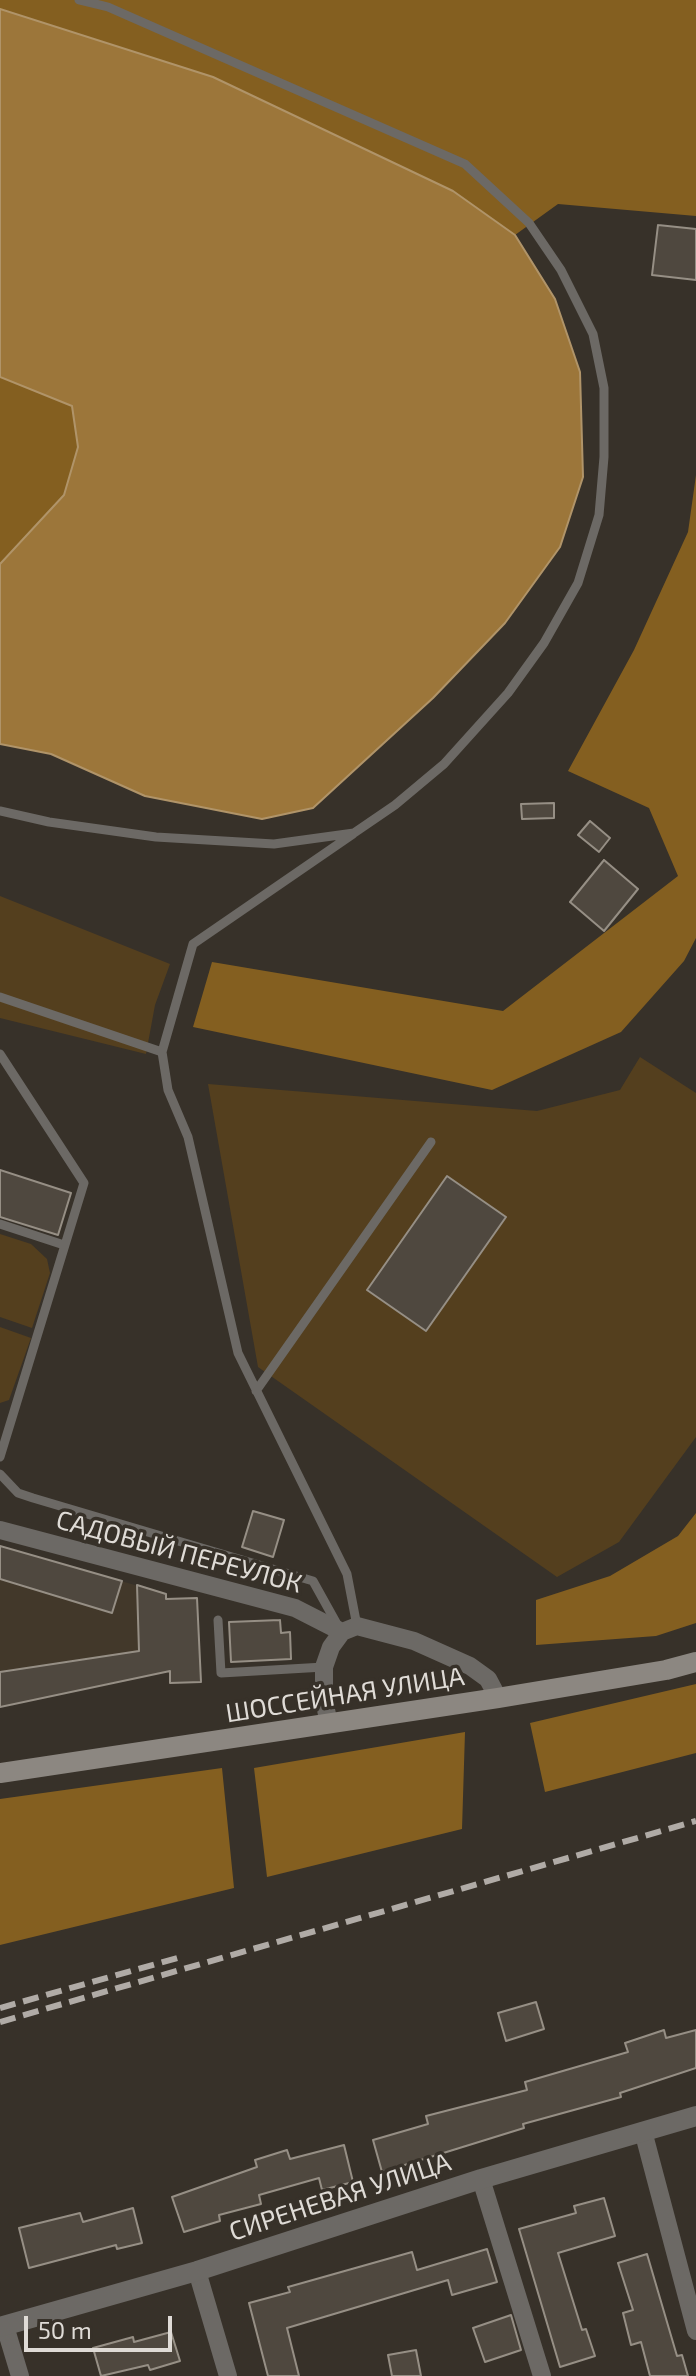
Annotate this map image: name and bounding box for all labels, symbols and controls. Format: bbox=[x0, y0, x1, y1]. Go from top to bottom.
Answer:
street label: САДОВЫЙ ПЕРЕУЛОК bbox=[53, 1504, 305, 1600]
street label: ШОССЕЙНАЯ УЛИЦА bbox=[223, 1661, 467, 1729]
street label: СИРЕНЕВАЯ УЛИЦА bbox=[225, 2146, 455, 2248]
scale bar bbox=[28, 2300, 176, 2350]
text: 50 m bbox=[38, 2315, 92, 2344]

